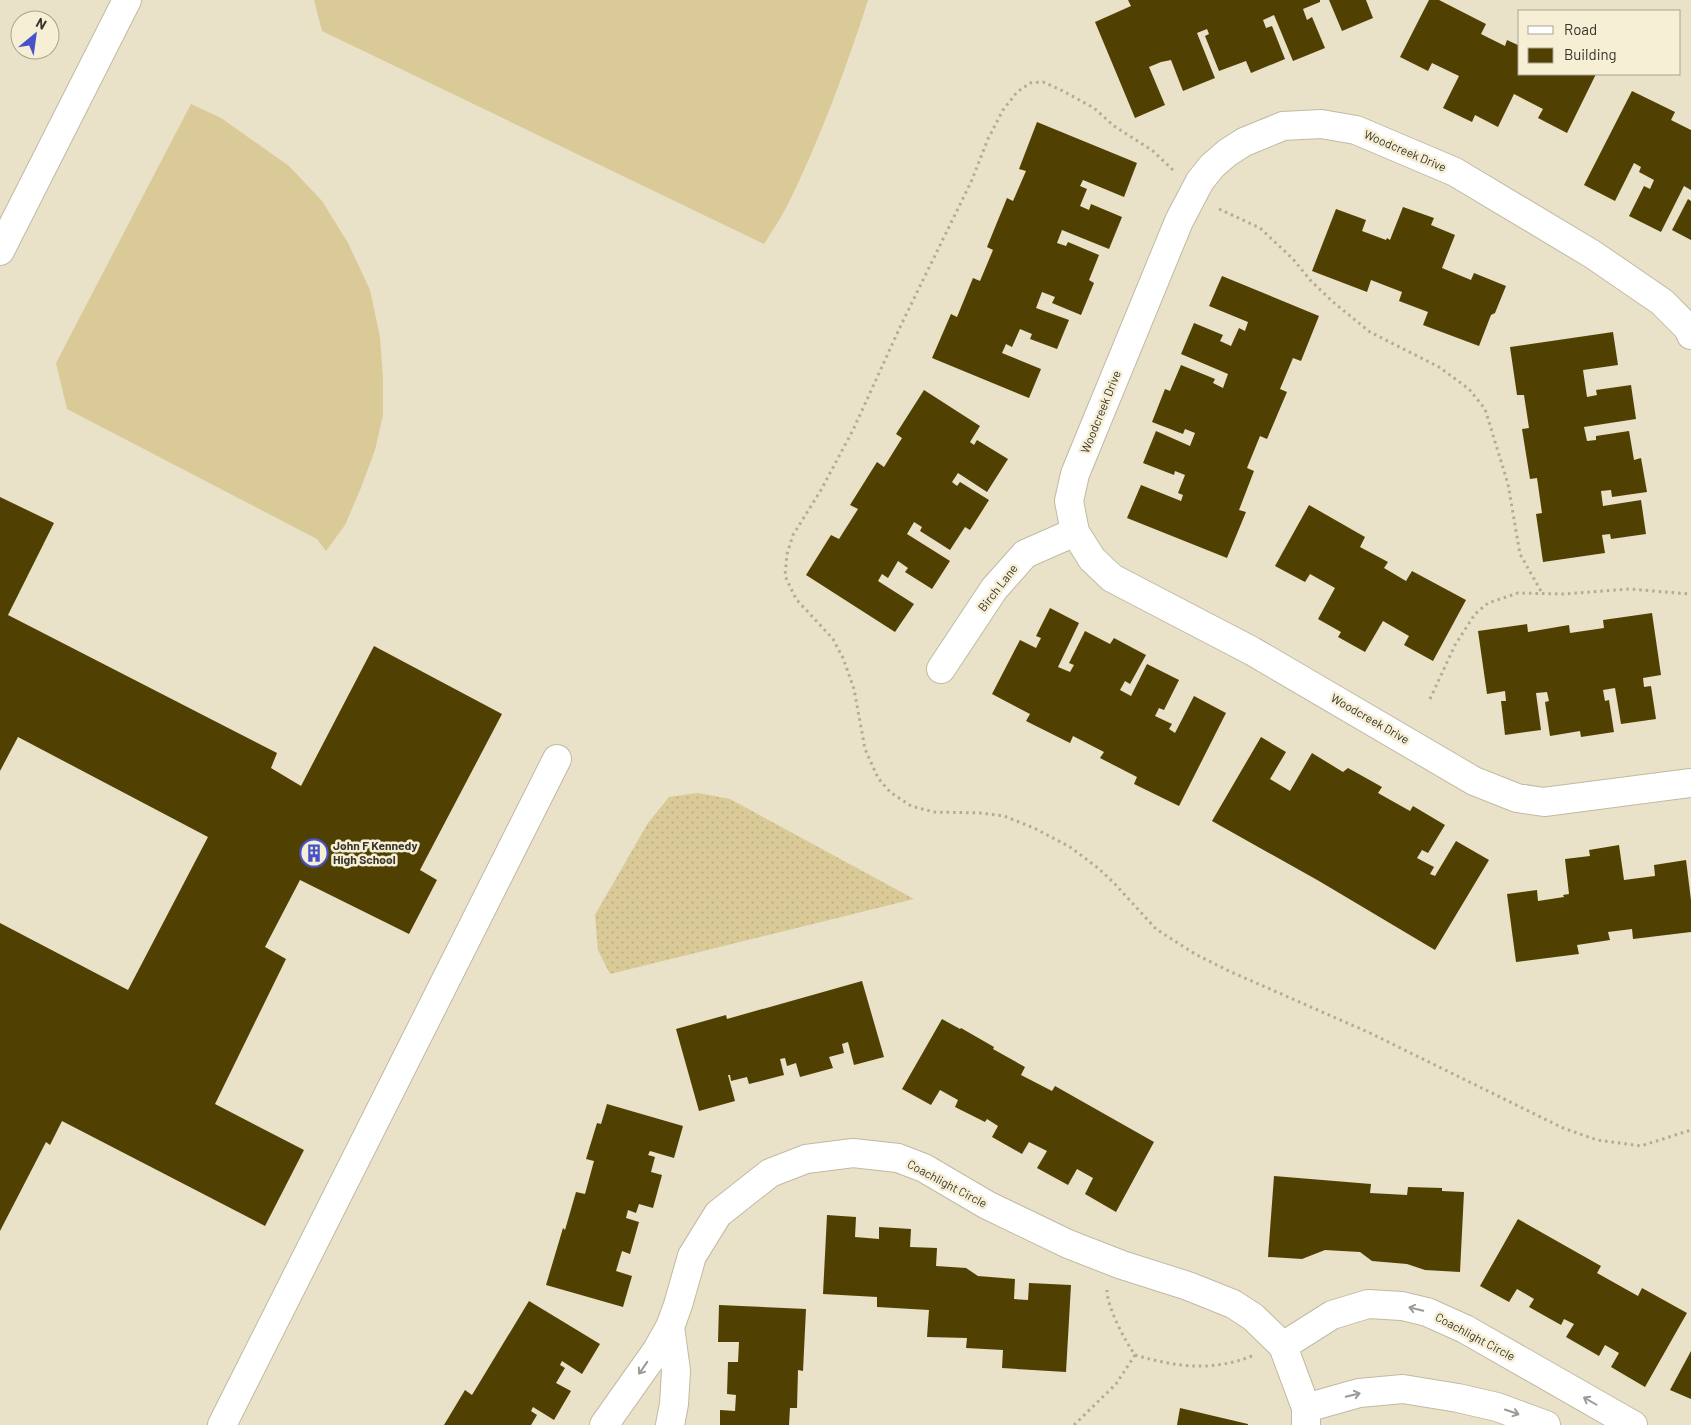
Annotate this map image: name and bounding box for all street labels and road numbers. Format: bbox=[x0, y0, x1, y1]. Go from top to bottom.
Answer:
street label: Woodcreek Drive bbox=[1362, 126, 1449, 174]
street label: Woodcreek Drive bbox=[1077, 368, 1123, 455]
street label: Birch Lane bbox=[975, 561, 1020, 614]
street label: Woodcreek Drive bbox=[1329, 690, 1412, 746]
street label: Coachlight Circle bbox=[905, 1156, 990, 1210]
street label: Coachlight Circle bbox=[1433, 1309, 1518, 1363]

